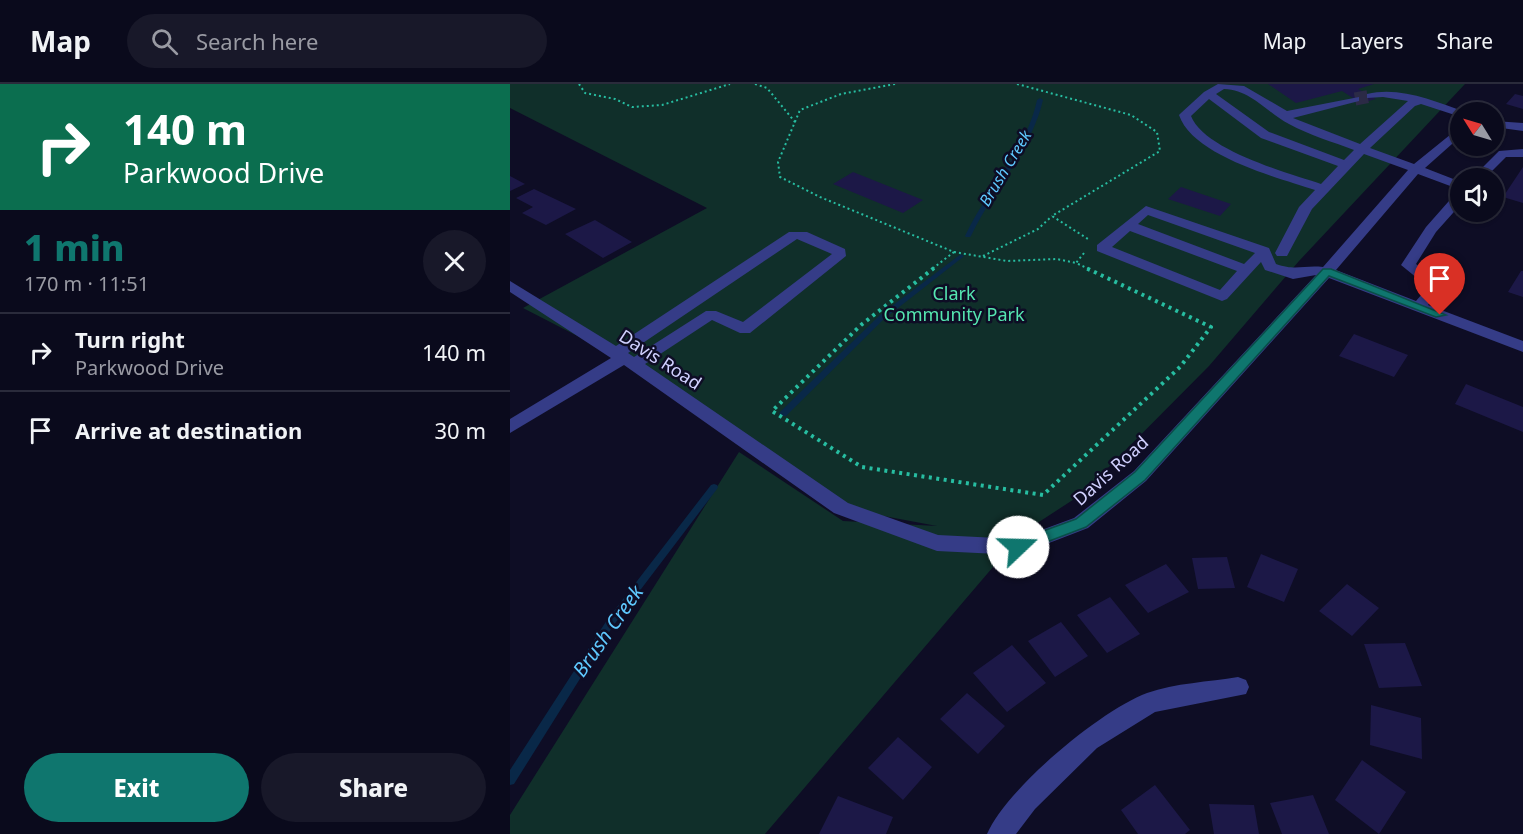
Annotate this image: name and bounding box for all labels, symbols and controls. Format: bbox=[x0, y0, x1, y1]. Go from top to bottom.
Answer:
search box bbox=[127, 14, 547, 68]
text: Map bbox=[30, 22, 91, 60]
icon: search bbox=[148, 25, 181, 58]
text: Search here bbox=[196, 26, 318, 56]
text: Map bbox=[1263, 27, 1307, 55]
text: Layers bbox=[1340, 27, 1404, 55]
text: Share bbox=[1437, 27, 1493, 55]
text: 140 m bbox=[123, 100, 247, 157]
north arrow bbox=[1450, 102, 1504, 156]
map controls bbox=[1450, 102, 1504, 222]
icon: right bbox=[24, 108, 102, 186]
water label: Brush Creek bbox=[974, 125, 1037, 210]
text: Parkwood Drive bbox=[123, 154, 324, 191]
button: sound bbox=[1450, 168, 1504, 222]
text: 1 min bbox=[24, 223, 125, 272]
button: close bbox=[423, 230, 486, 293]
pin bbox=[1414, 253, 1465, 315]
icon: arrive bbox=[1423, 262, 1456, 295]
text: 170 m · 11:51 bbox=[24, 270, 149, 297]
park label: Clark Community Park bbox=[883, 281, 1025, 326]
text: Turn right bbox=[75, 324, 185, 354]
street label: Davis Road bbox=[615, 324, 706, 395]
icon: right bbox=[24, 336, 57, 369]
text: 140 m bbox=[422, 337, 486, 367]
text: Parkwood Drive bbox=[75, 354, 224, 381]
icon: arrive bbox=[24, 414, 57, 447]
text: Arrive at destination bbox=[75, 415, 302, 445]
text: 30 m bbox=[435, 415, 486, 445]
street label: Davis Road bbox=[1068, 430, 1153, 510]
position arrow bbox=[986, 515, 1050, 579]
water label: Brush Creek bbox=[566, 579, 650, 682]
button: Exit bbox=[24, 753, 249, 822]
button: Share bbox=[261, 753, 486, 822]

